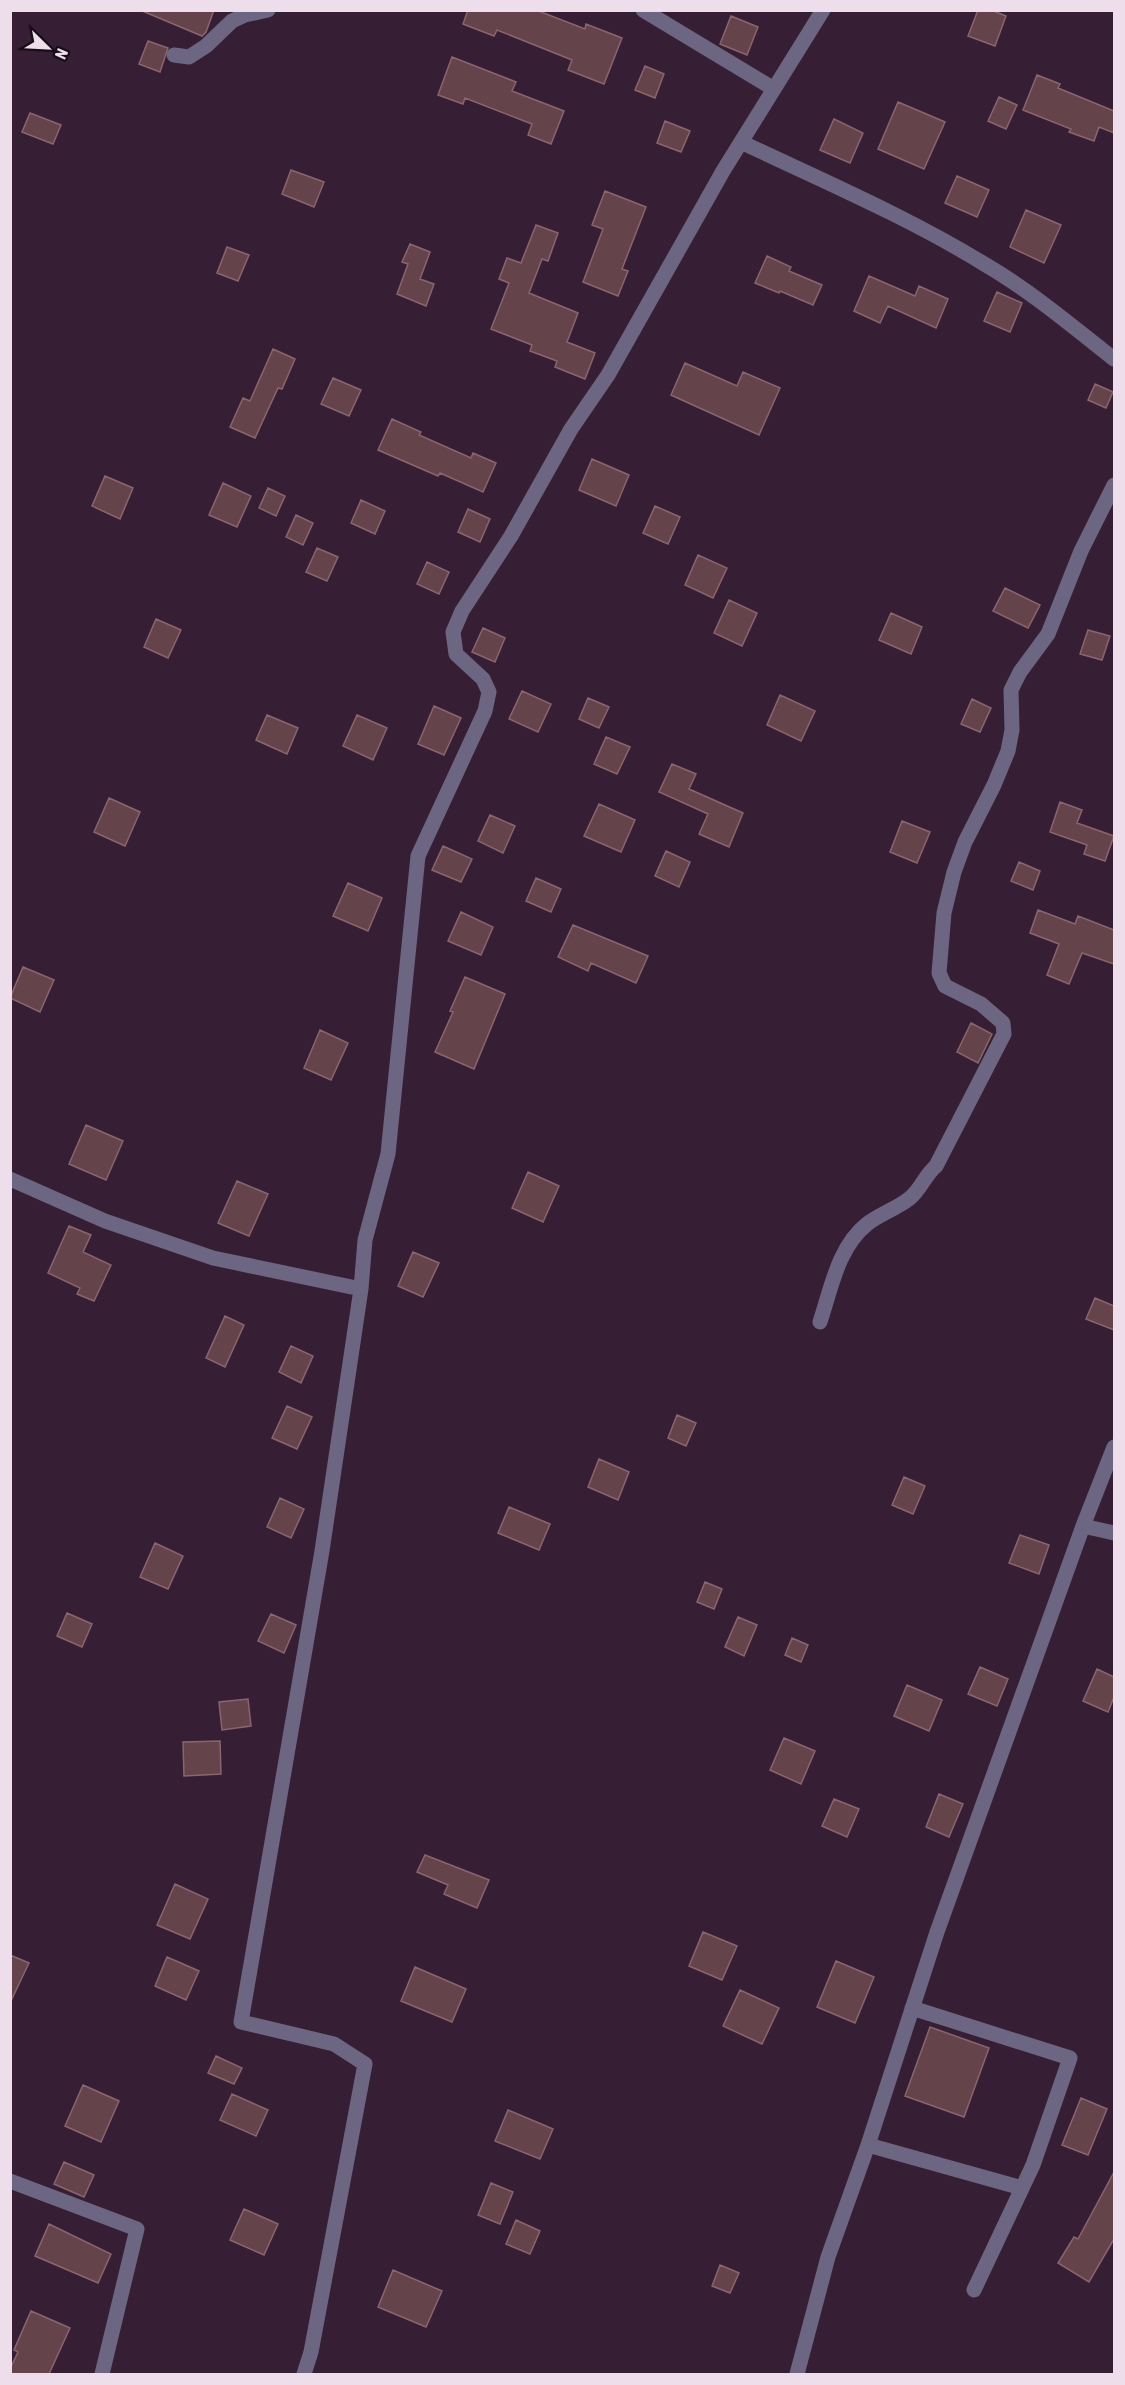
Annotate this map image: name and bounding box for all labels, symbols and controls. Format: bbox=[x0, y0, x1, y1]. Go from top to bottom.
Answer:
north arrow bbox=[18, 18, 78, 78]
text: N bbox=[52, 46, 72, 62]

